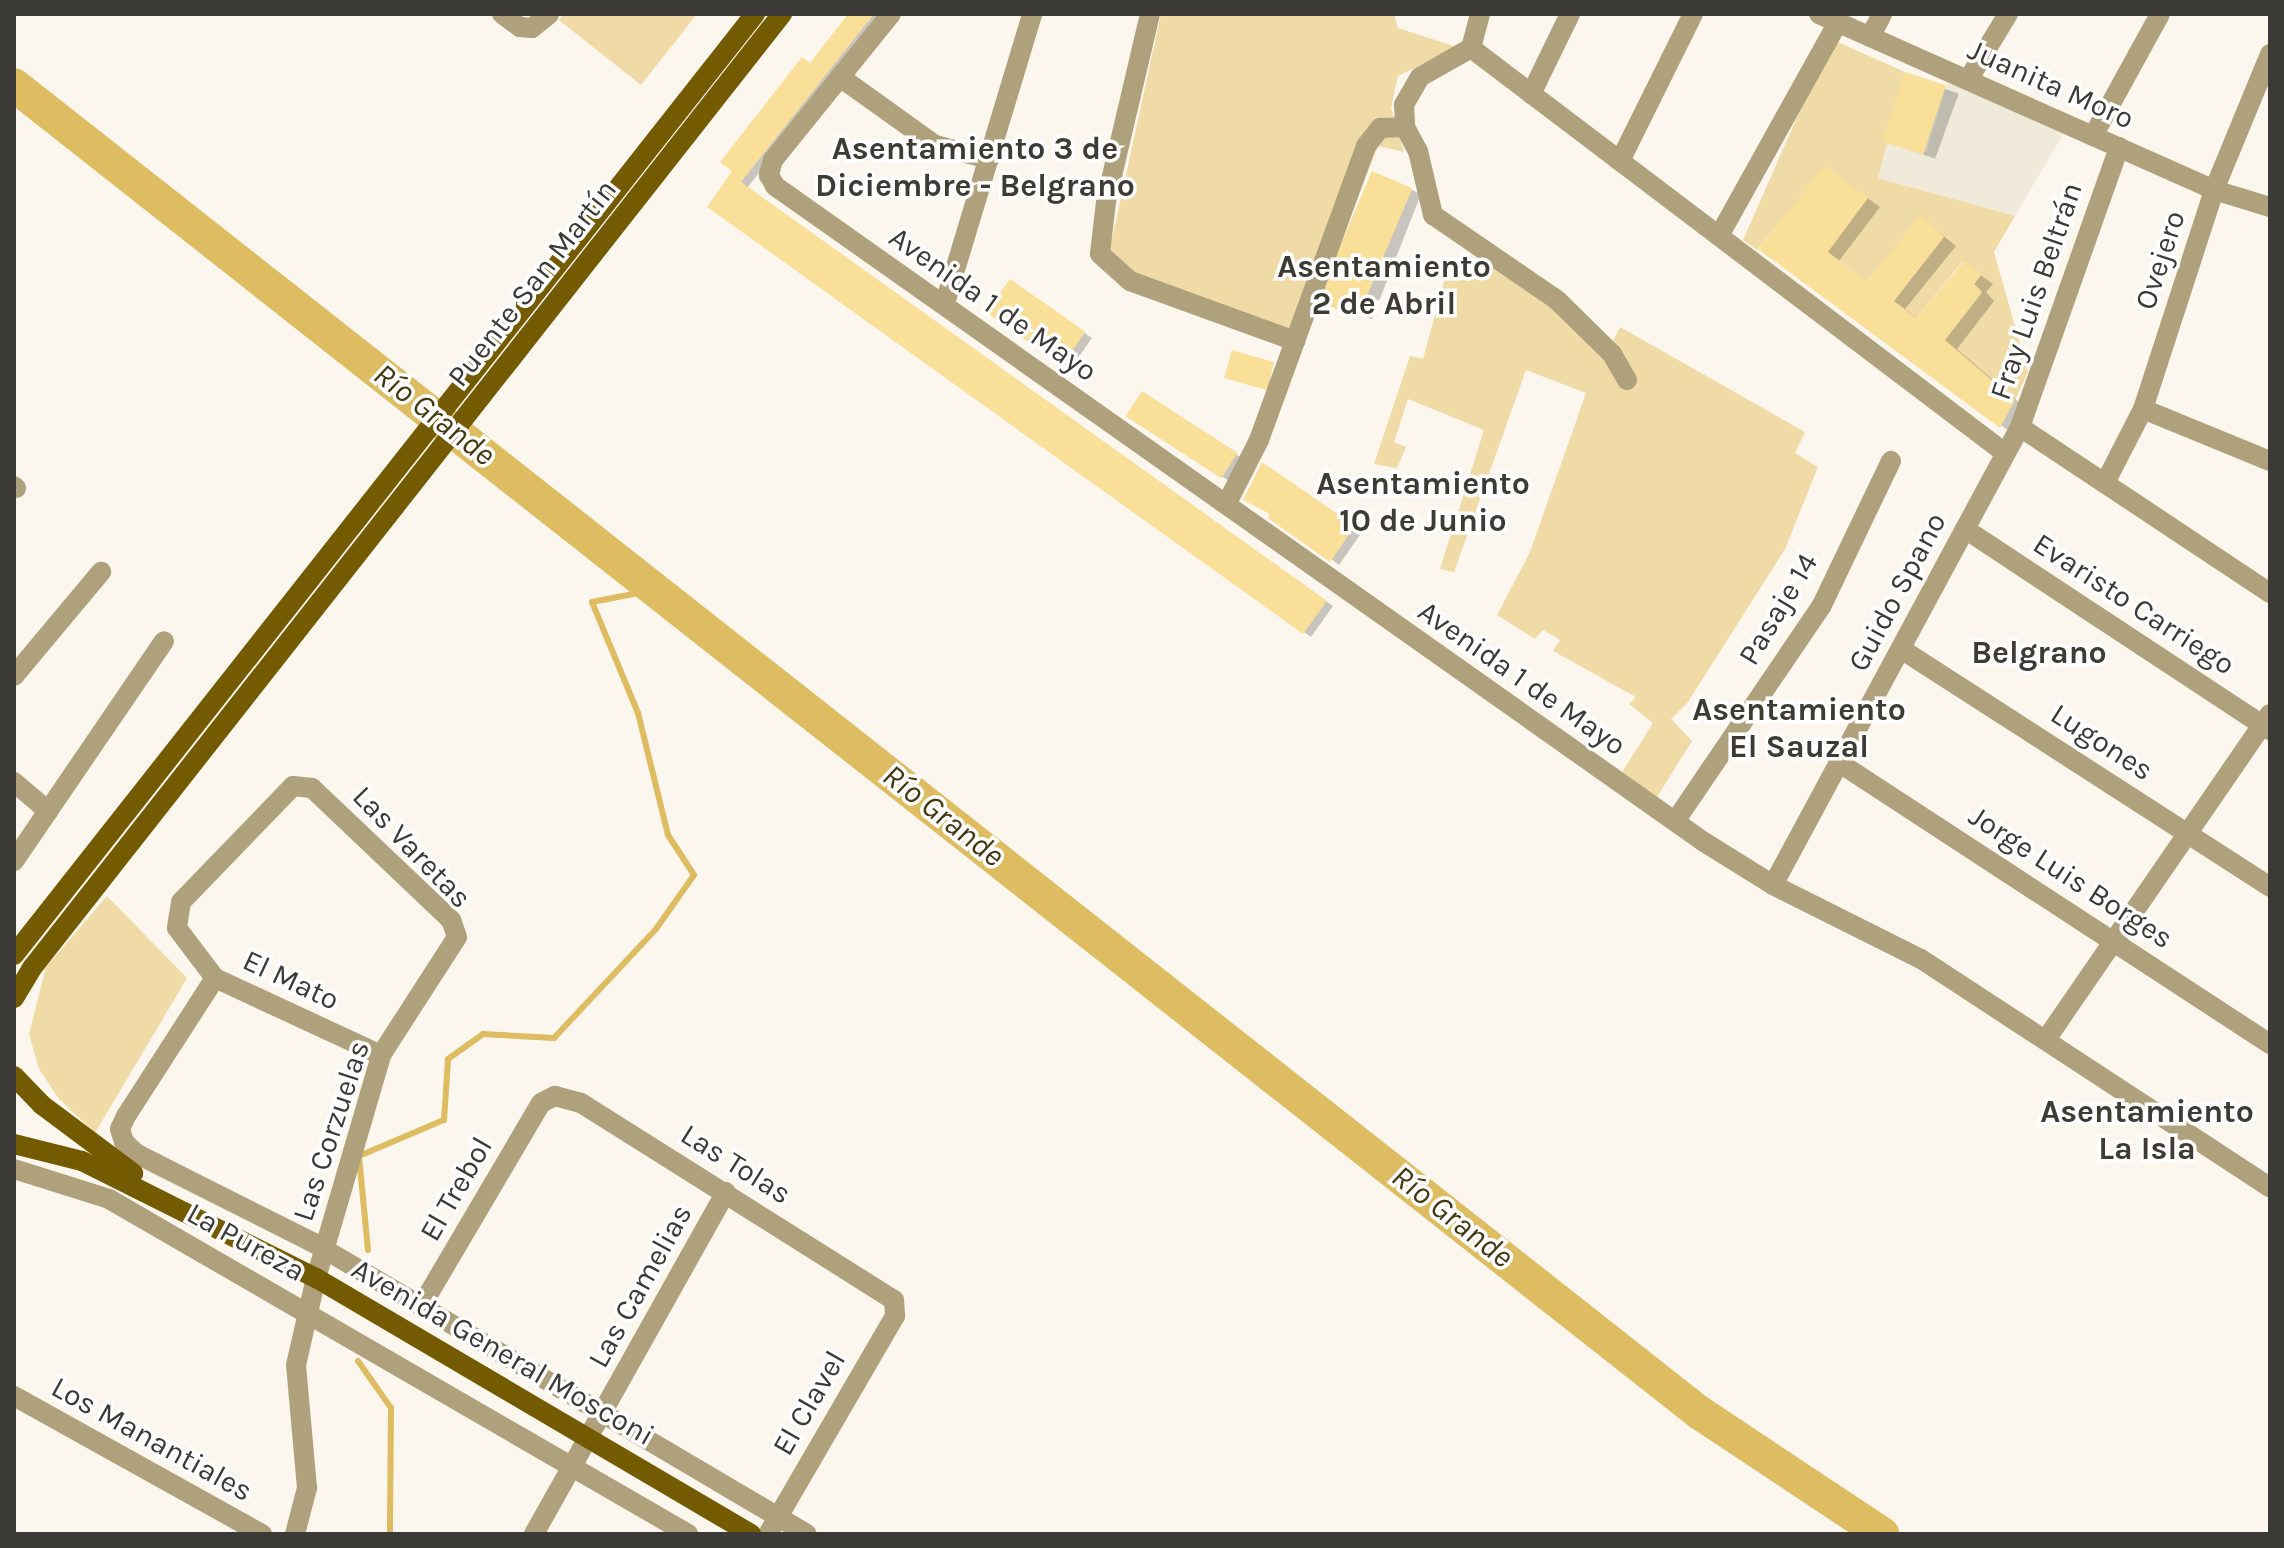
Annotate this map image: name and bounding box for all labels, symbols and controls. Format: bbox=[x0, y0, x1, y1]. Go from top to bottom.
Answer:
street label: Juanita Moro bbox=[1962, 31, 2140, 137]
district label: Asentamiento 3 de Diciembre - Belgrano bbox=[815, 131, 1135, 206]
street label: Puente San Martín bbox=[440, 172, 624, 394]
street label: Fray Luis Beltrán bbox=[1982, 178, 2090, 404]
street label: Ovejero bbox=[2127, 206, 2193, 314]
street label: Avenida 1 de Mayo bbox=[882, 219, 1104, 389]
district label: Asentamiento 2 de Abril bbox=[1277, 249, 1491, 324]
water label: Río Grande bbox=[366, 356, 502, 474]
district label: Asentamiento 10 de Junio bbox=[1316, 466, 1530, 541]
street label: Guido Spano bbox=[1840, 507, 1954, 677]
street label: Evaristo Carriego bbox=[2026, 525, 2242, 683]
street label: Pasaje 14 bbox=[1731, 547, 1825, 671]
street label: Avenida 1 de Mayo bbox=[1411, 593, 1633, 763]
district label: Belgrano bbox=[1971, 634, 2107, 672]
district label: Asentamiento El Sauzal bbox=[1692, 692, 1906, 767]
street label: Lugones bbox=[2044, 696, 2160, 788]
water label: Río Grande bbox=[875, 757, 1011, 875]
street label: Las Varetas bbox=[345, 779, 479, 915]
street label: Jorge Luis Borges bbox=[1962, 798, 2180, 956]
street label: El Mato bbox=[237, 942, 345, 1018]
street label: Las Corzuelas bbox=[285, 1036, 377, 1226]
district label: Asentamiento La Isla bbox=[2040, 1094, 2254, 1169]
street label: Las Tolas bbox=[674, 1116, 798, 1212]
street label: El Trebol bbox=[412, 1131, 500, 1247]
water label: Río Grande bbox=[1384, 1158, 1520, 1276]
street label: La Pureza bbox=[181, 1195, 311, 1289]
street label: Las Camelias bbox=[580, 1198, 700, 1374]
street label: Avenida General Mosconi bbox=[345, 1251, 661, 1453]
street label: El Clavel bbox=[765, 1344, 853, 1462]
street label: Los Manantiales bbox=[45, 1369, 259, 1509]

